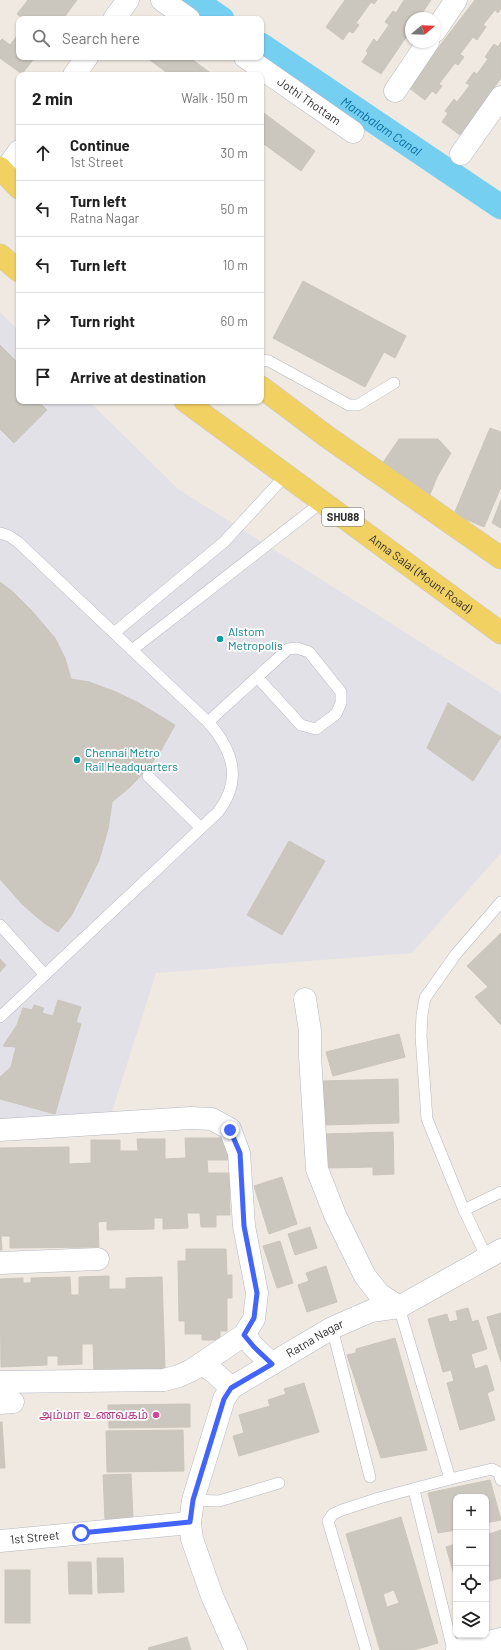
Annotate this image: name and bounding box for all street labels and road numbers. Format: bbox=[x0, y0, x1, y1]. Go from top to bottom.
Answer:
street label: Jothi Thottam bbox=[275, 74, 344, 128]
road number: SHU88 bbox=[322, 508, 364, 526]
street label: Anna Salai (Mount Road) bbox=[367, 531, 476, 616]
street label: Ratna Nagar bbox=[283, 1316, 346, 1360]
street label: 1st Street bbox=[9, 1527, 60, 1546]

